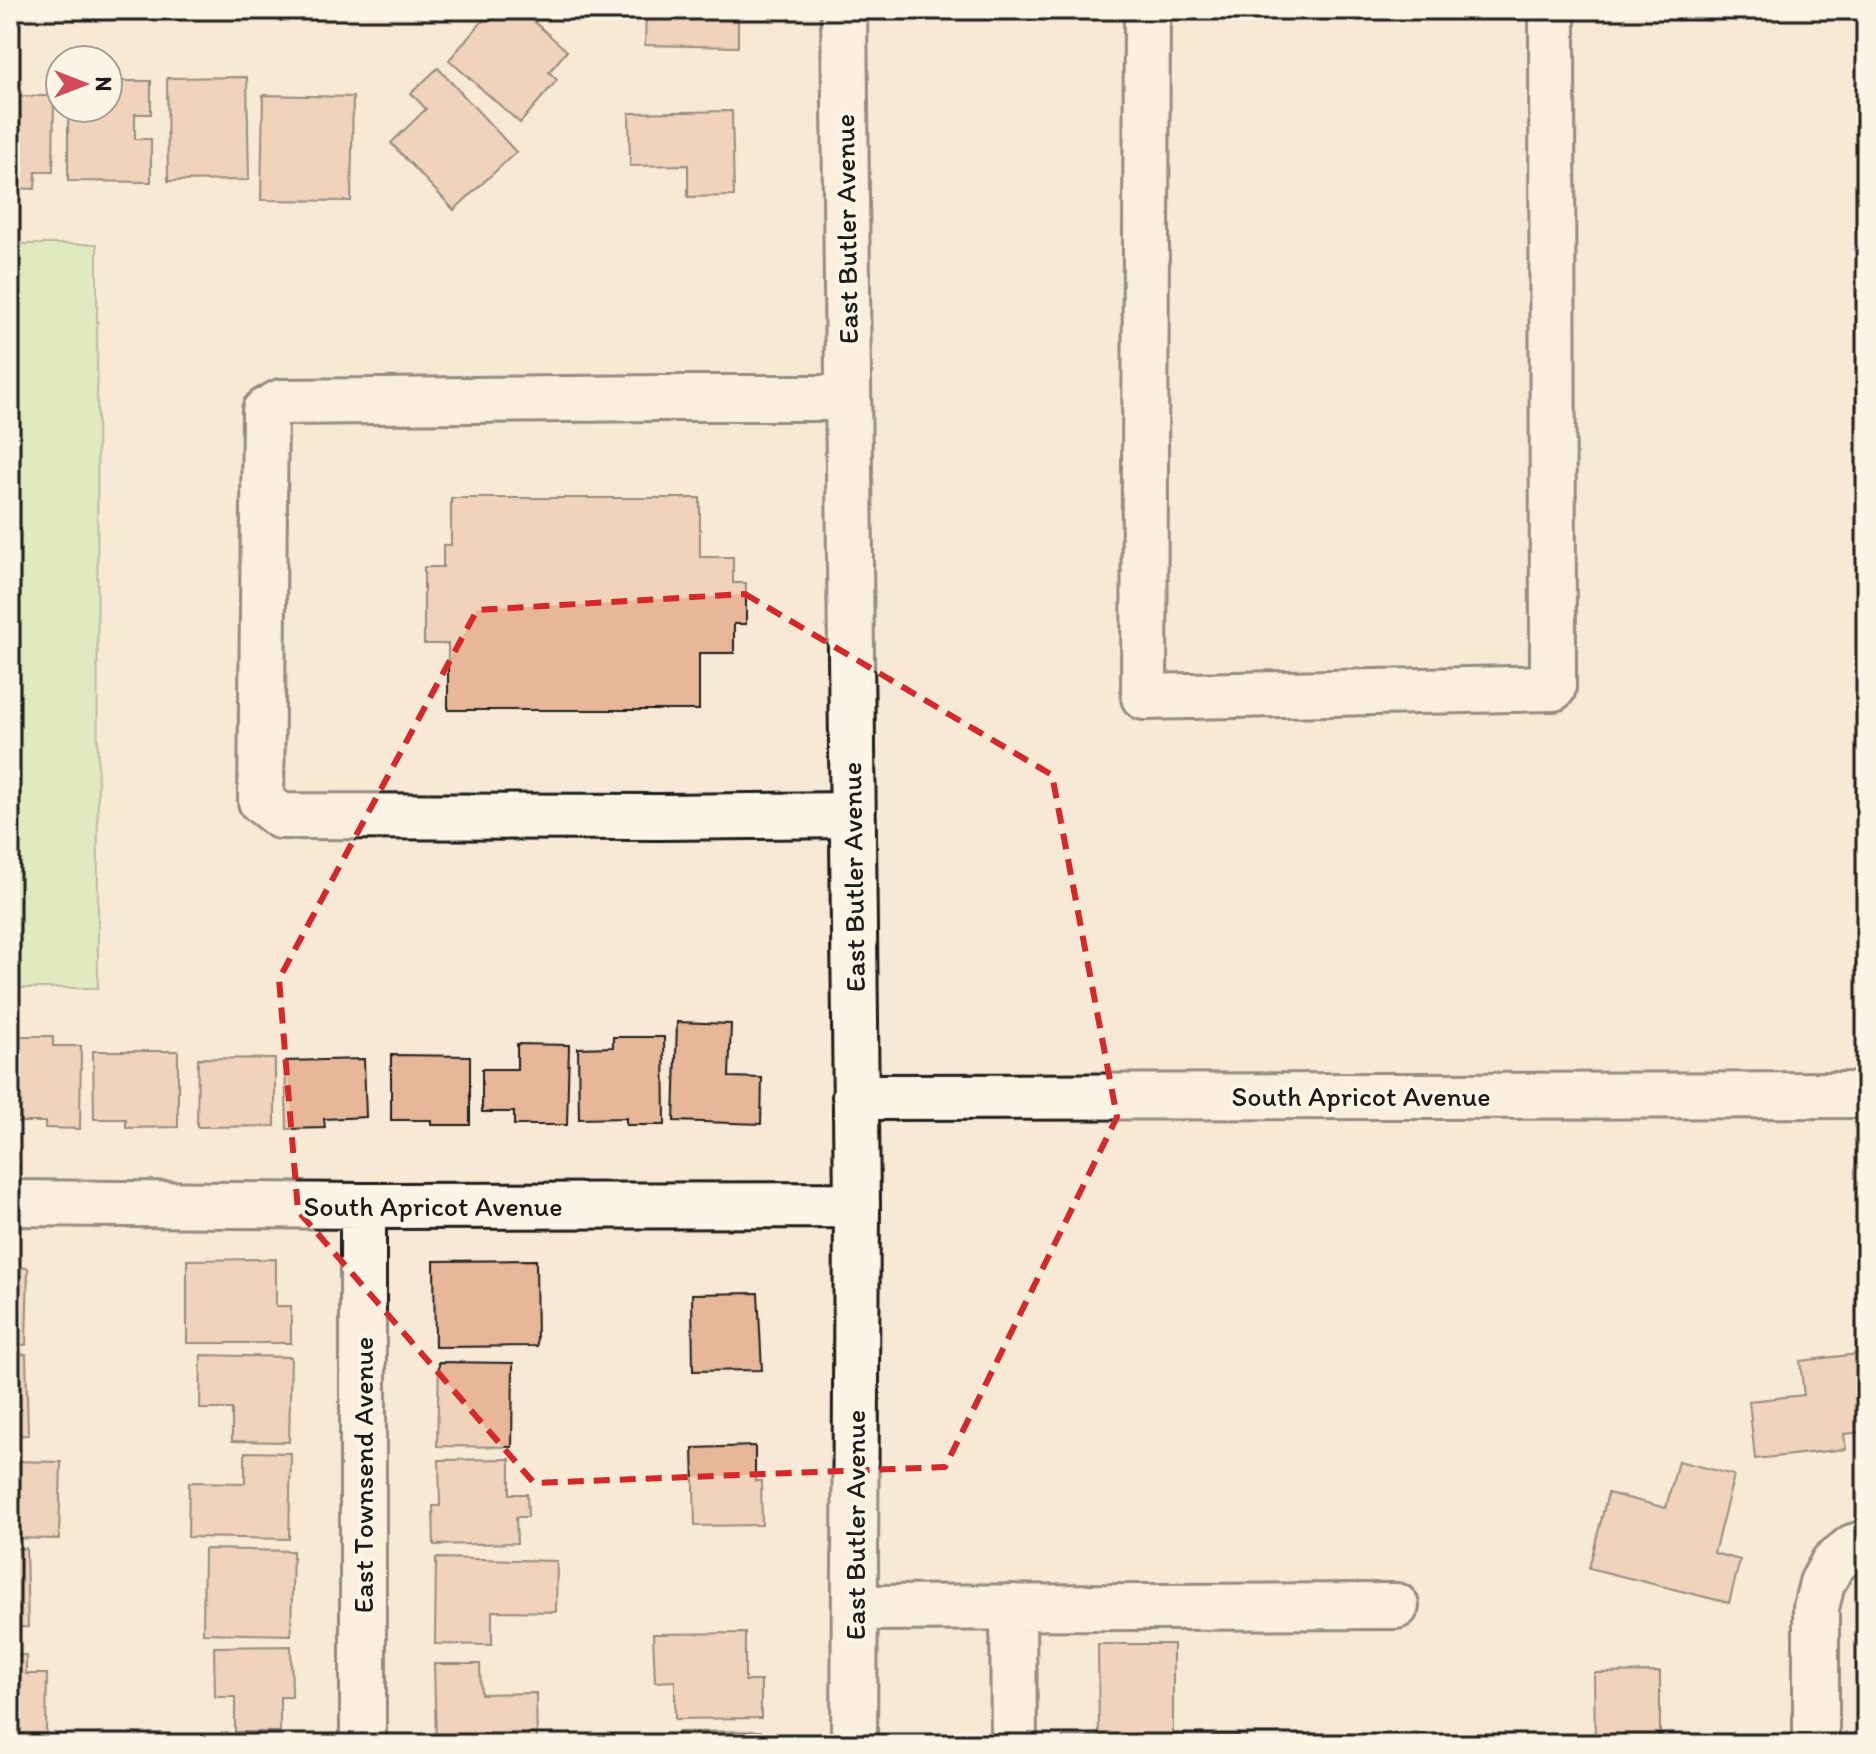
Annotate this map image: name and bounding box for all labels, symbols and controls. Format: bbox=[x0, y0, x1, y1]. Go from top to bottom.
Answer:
north arrow bbox=[44, 44, 124, 124]
text: N bbox=[90, 77, 117, 91]
street label: East Butler Avenue bbox=[827, 114, 865, 344]
street label: East Butler Avenue bbox=[834, 762, 872, 992]
street label: South Apricot Avenue bbox=[1231, 1079, 1491, 1113]
street label: South Apricot Avenue bbox=[303, 1189, 563, 1223]
street label: East Townsend Avenue bbox=[346, 1337, 380, 1613]
street label: East Butler Avenue bbox=[838, 1410, 872, 1640]

